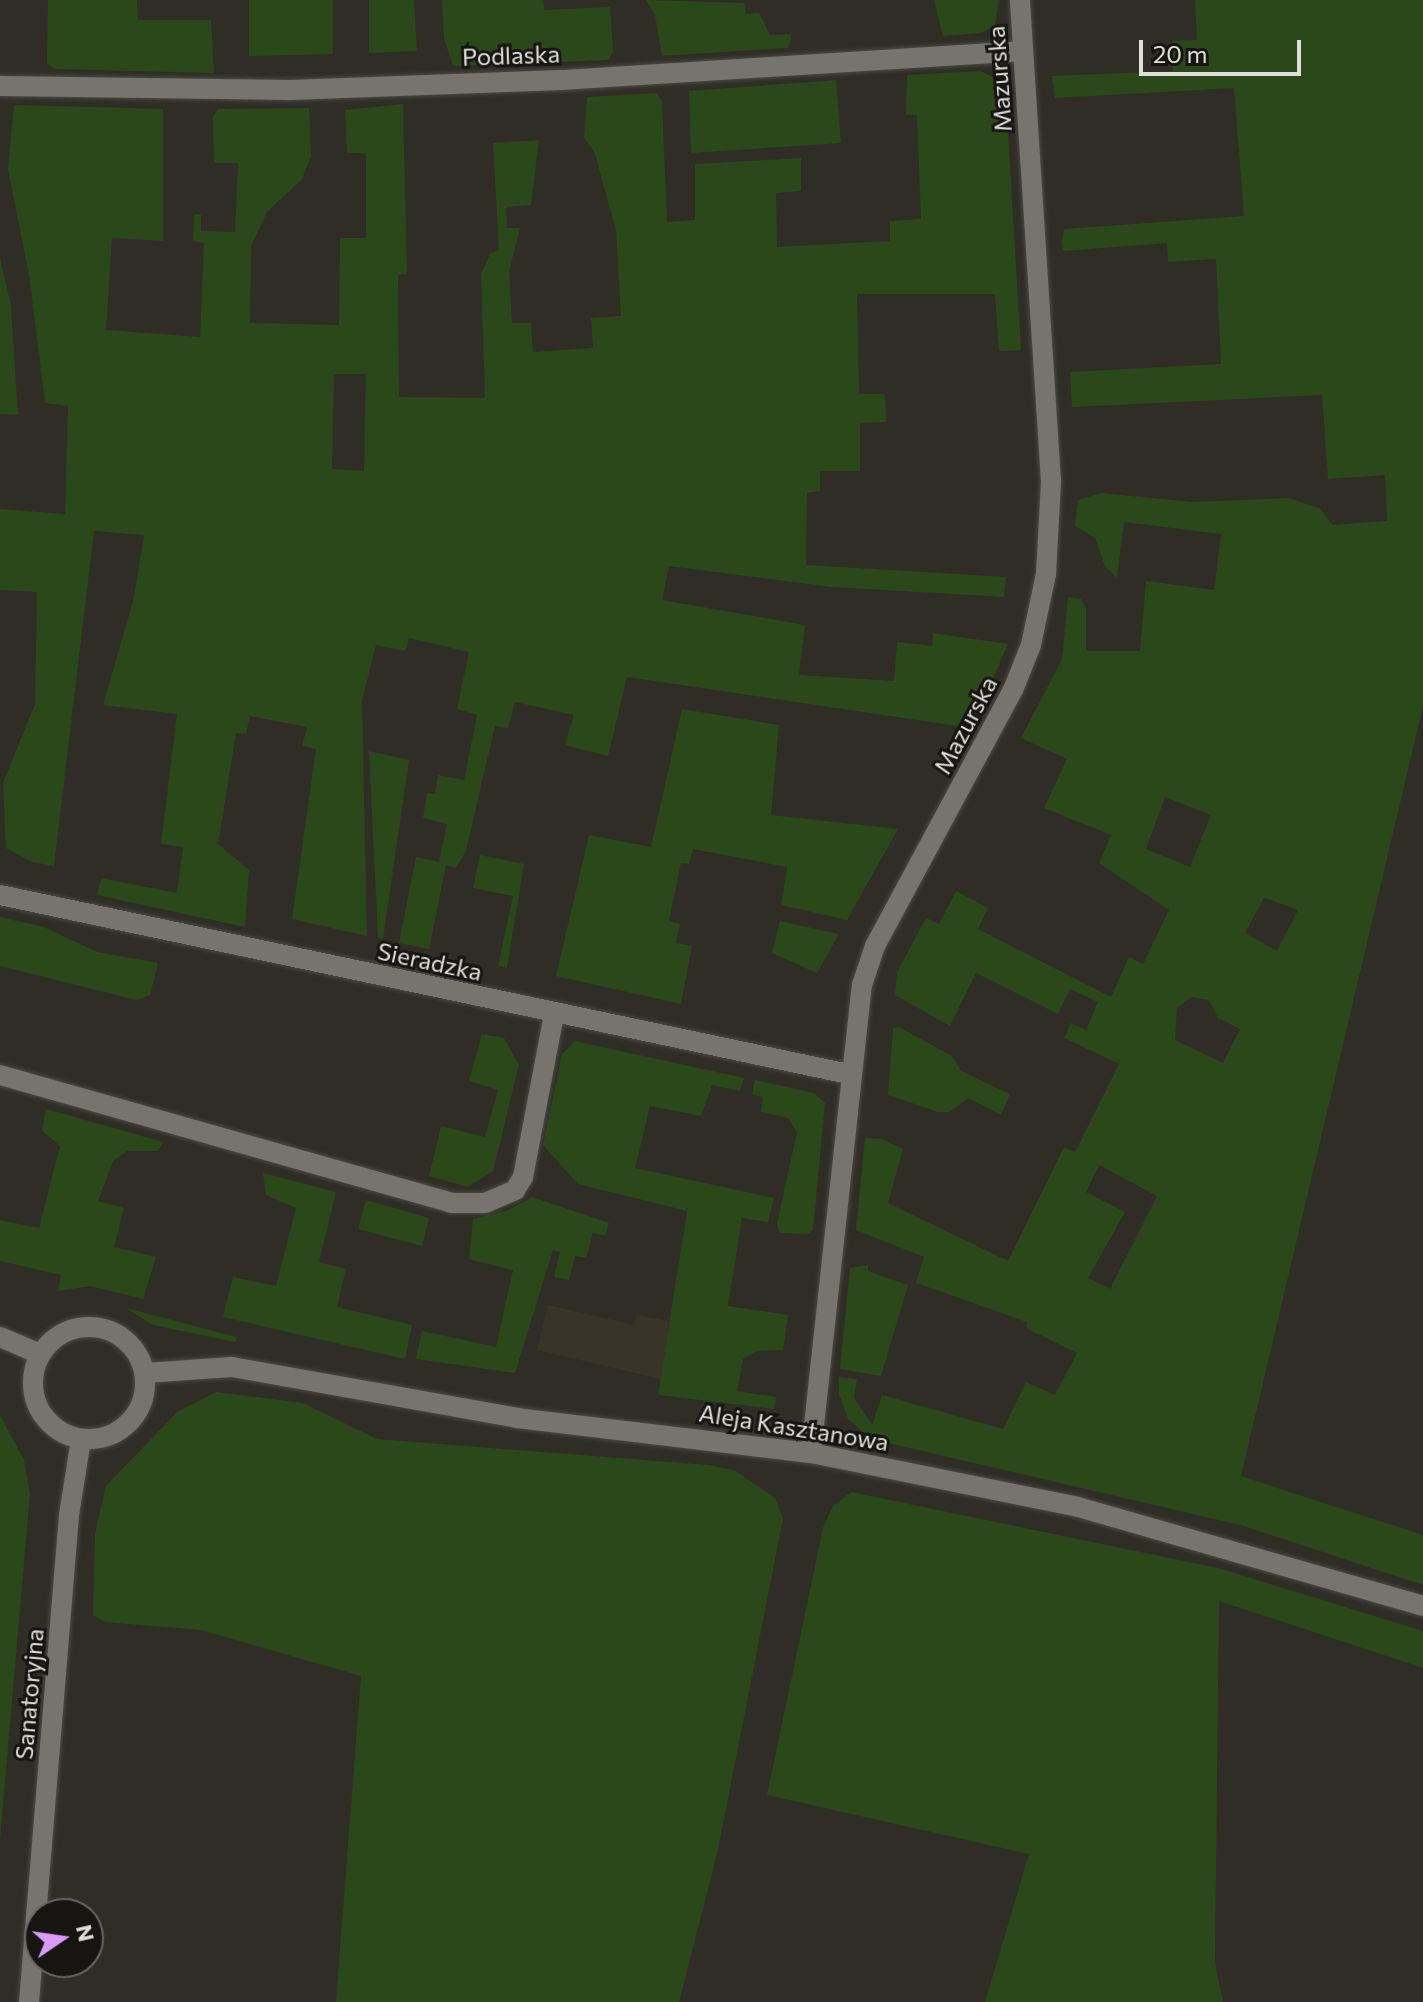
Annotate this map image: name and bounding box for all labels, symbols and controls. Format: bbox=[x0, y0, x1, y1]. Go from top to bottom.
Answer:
scale bar bbox=[1143, 24, 1305, 74]
street label: Mazurska bbox=[981, 25, 1017, 133]
street label: Podlaska bbox=[462, 39, 560, 71]
text: 20 m bbox=[1153, 39, 1207, 68]
street label: Mazurska bbox=[927, 671, 1003, 779]
street label: Sieradzka bbox=[375, 936, 485, 986]
street label: Aleja Kasztanowa bbox=[697, 1398, 891, 1456]
street label: Sanatoryjna bbox=[9, 1627, 49, 1761]
north arrow bbox=[24, 1898, 104, 1978]
text: N bbox=[71, 1922, 101, 1944]

